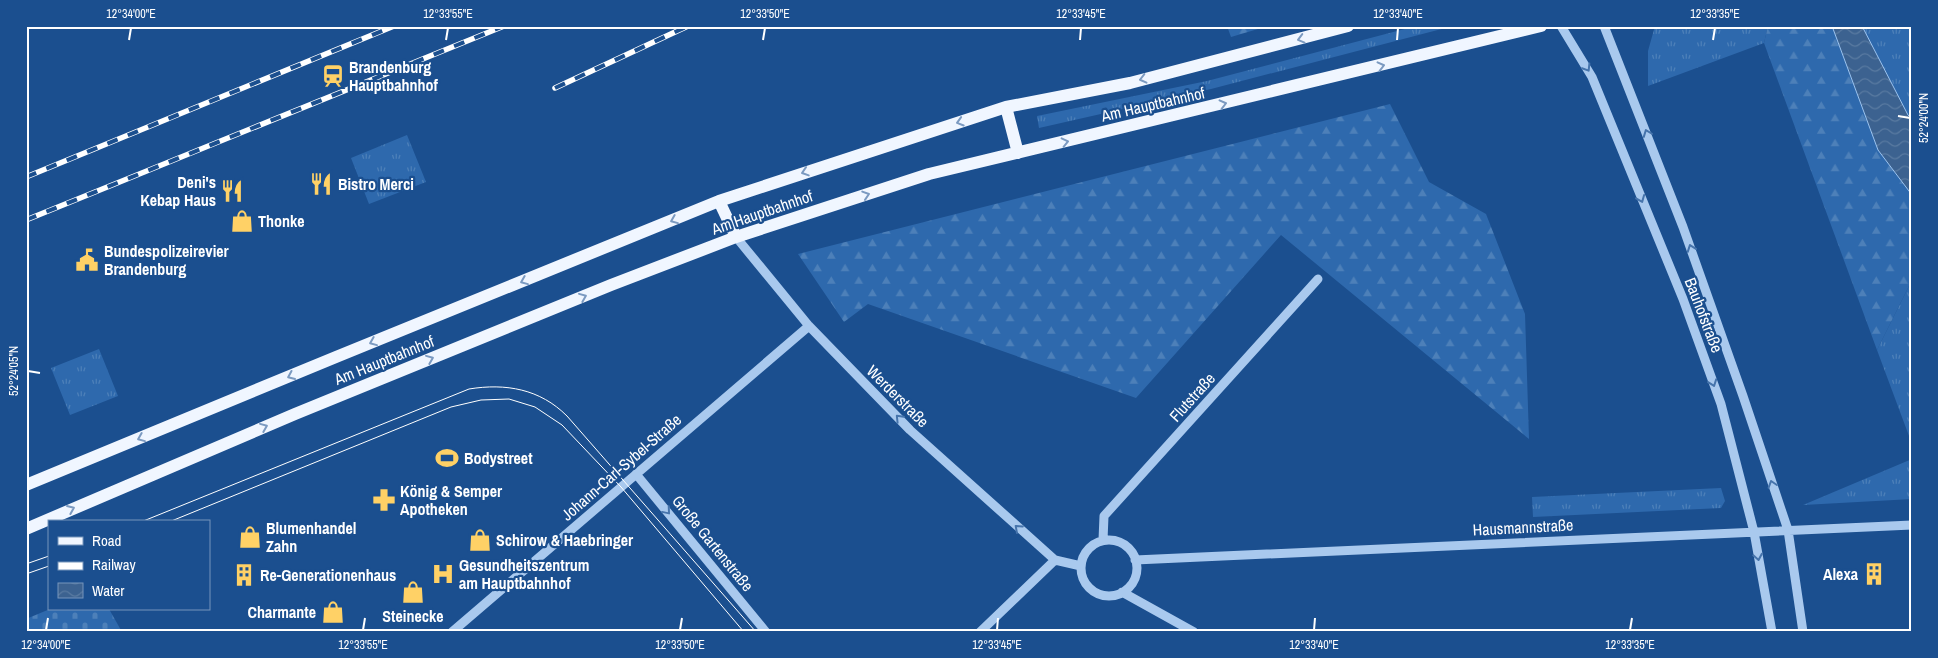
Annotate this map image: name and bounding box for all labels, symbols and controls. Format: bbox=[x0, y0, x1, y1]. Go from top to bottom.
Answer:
text: 12°34'00"E bbox=[106, 6, 156, 22]
text: 12°33'55"E bbox=[423, 6, 473, 22]
text: 12°33'50"E bbox=[740, 6, 790, 22]
text: 12°33'45"E bbox=[1056, 6, 1106, 22]
text: 12°33'40"E bbox=[1373, 6, 1423, 22]
text: 12°33'35"E bbox=[1690, 6, 1740, 22]
one-way arrow bbox=[1296, 33, 1305, 44]
place label: Brandenburg Hauptbahnhof bbox=[349, 56, 439, 96]
one-way arrow bbox=[1376, 61, 1385, 72]
one-way arrow bbox=[1580, 62, 1590, 71]
station icon: Brandenburg Hauptbahnhof bbox=[320, 63, 346, 89]
one-way arrow bbox=[1140, 74, 1148, 84]
street label: Am Hauptbahnhof bbox=[1098, 81, 1207, 127]
text: 52°24'00"N bbox=[1916, 93, 1932, 143]
one-way arrow bbox=[1218, 99, 1227, 110]
one-way arrow bbox=[956, 116, 964, 126]
one-way arrow bbox=[1643, 129, 1653, 138]
one-way arrow bbox=[1061, 137, 1070, 148]
one-way arrow bbox=[802, 167, 810, 177]
place label: Deni's Kebap Haus bbox=[140, 171, 216, 211]
restaurant icon: Bistro Merci bbox=[308, 171, 334, 197]
place label: Bistro Merci bbox=[338, 173, 414, 195]
restaurant icon: Deni's Kebap Haus bbox=[219, 178, 245, 204]
street label: Am Hauptbahnhof bbox=[707, 184, 816, 240]
one-way arrow bbox=[861, 190, 870, 200]
one-way arrow bbox=[1635, 194, 1645, 203]
shop icon: Thonke bbox=[229, 208, 255, 234]
place label: Thonke bbox=[258, 210, 305, 232]
one-way arrow bbox=[670, 213, 679, 224]
place label: Bundespolizeirevier Brandenburg bbox=[104, 240, 230, 280]
one-way arrow bbox=[1687, 244, 1697, 253]
public building icon: Bundespolizeirevier Brandenburg bbox=[74, 247, 100, 273]
one-way arrow bbox=[520, 274, 529, 285]
street label: Bauhofstraße bbox=[1680, 274, 1728, 356]
one-way arrow bbox=[578, 292, 586, 302]
street label: Am Hauptbahnhof bbox=[330, 330, 437, 390]
one-way arrow bbox=[369, 335, 378, 346]
text: 52°24'05"N bbox=[6, 346, 22, 396]
one-way arrow bbox=[425, 354, 434, 365]
street label: Werderstraße bbox=[862, 360, 934, 432]
street label: Flutstraße bbox=[1164, 368, 1220, 426]
one-way arrow bbox=[287, 370, 296, 381]
one-way arrow bbox=[1707, 378, 1717, 386]
street label: Johann-Carl-Sybel-Straße bbox=[556, 409, 686, 525]
one-way arrow bbox=[896, 415, 905, 424]
one-way arrow bbox=[259, 423, 268, 433]
one-way arrow bbox=[137, 432, 146, 442]
sports icon: Bodystreet bbox=[434, 445, 460, 471]
place label: Bodystreet bbox=[464, 447, 533, 469]
place label: König & Semper Apotheken bbox=[400, 480, 503, 520]
one-way arrow bbox=[1768, 480, 1778, 489]
pharmacy icon: König & Semper Apotheken bbox=[371, 487, 397, 513]
street label: Große Gartenstraße bbox=[667, 490, 759, 596]
one-way arrow bbox=[66, 505, 75, 516]
one-way arrow bbox=[661, 505, 670, 514]
street label: Hausmannstraße bbox=[1472, 513, 1574, 541]
place label: Blumenhandel Zahn bbox=[266, 517, 356, 557]
legend bbox=[48, 520, 210, 610]
shop icon: Blumenhandel Zahn bbox=[237, 524, 263, 550]
one-way arrow bbox=[1015, 525, 1024, 534]
shop icon: Schirow & Haebringer bbox=[467, 527, 493, 553]
place label: Schirow & Haebringer bbox=[496, 529, 634, 551]
text: Road bbox=[92, 530, 121, 551]
one-way arrow bbox=[1753, 552, 1763, 561]
text: Railway bbox=[92, 554, 137, 575]
place label: Gesundheitszentrum am Hauptbahnhof bbox=[459, 554, 590, 594]
hospital icon: Gesundheitszentrum am Hauptbahnhof bbox=[430, 561, 456, 587]
building icon: Alexa bbox=[1861, 561, 1887, 587]
building icon: Re-Generationenhaus bbox=[231, 562, 257, 588]
place label: Alexa bbox=[1823, 563, 1859, 585]
place label: Re-Generationenhaus bbox=[260, 564, 396, 586]
shop icon: Steinecke bbox=[400, 579, 426, 605]
text: Water bbox=[92, 580, 124, 601]
shop icon: Charmante bbox=[320, 599, 346, 625]
place label: Charmante bbox=[247, 601, 316, 623]
place label: Steinecke bbox=[382, 605, 444, 627]
text: 12°34'00"E bbox=[21, 637, 71, 653]
text: 12°33'55"E bbox=[338, 637, 388, 653]
text: 12°33'50"E bbox=[655, 637, 705, 653]
text: 12°33'45"E bbox=[972, 637, 1022, 653]
text: 12°33'40"E bbox=[1289, 637, 1339, 653]
text: 12°33'35"E bbox=[1605, 637, 1655, 653]

